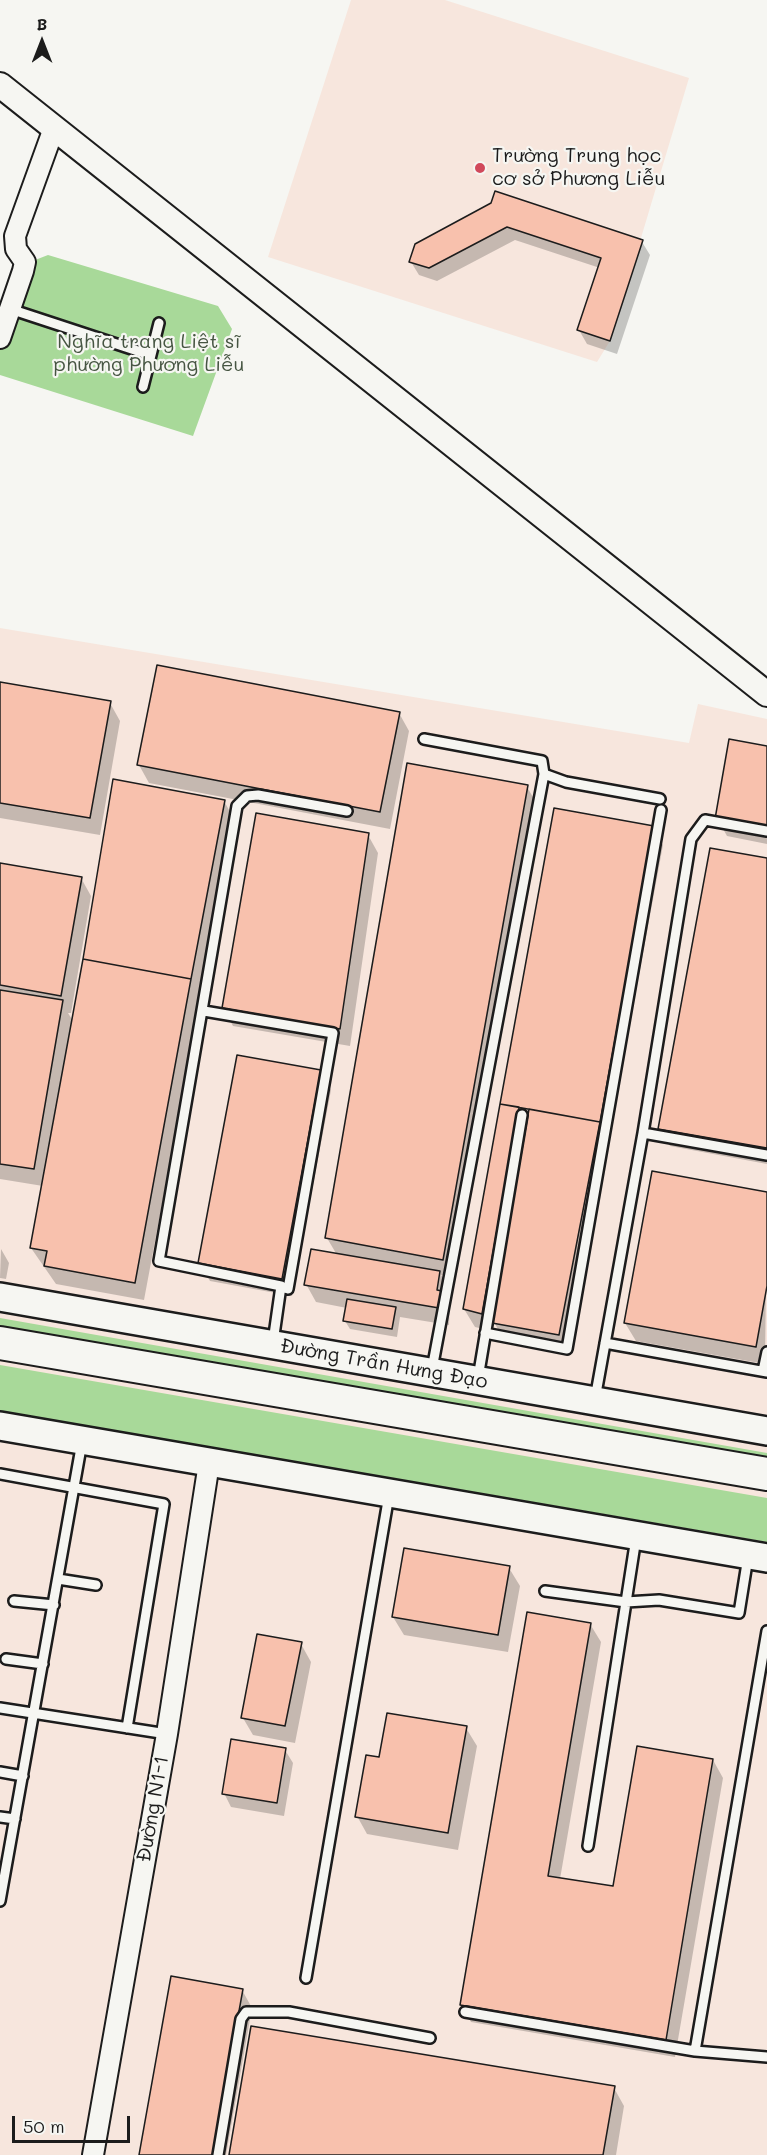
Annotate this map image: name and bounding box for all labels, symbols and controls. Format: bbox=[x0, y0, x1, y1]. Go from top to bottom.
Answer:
north arrow bbox=[12, 12, 72, 72]
text: B bbox=[37, 13, 47, 34]
place label: Trường Trung học cơ sở Phương Liễu bbox=[492, 144, 665, 191]
marker: Trường Trung học cơ sở Phương Liễu bbox=[473, 161, 487, 175]
park label: Nghĩa trang Liệt sĩ phường Phương Liễu bbox=[54, 330, 244, 377]
street label: Đường Trần Hưng Đạo bbox=[278, 1334, 490, 1394]
street label: Đường N1-1 bbox=[132, 1754, 174, 1864]
scale bar bbox=[15, 2104, 134, 2142]
text: 50 m bbox=[23, 2114, 65, 2138]

